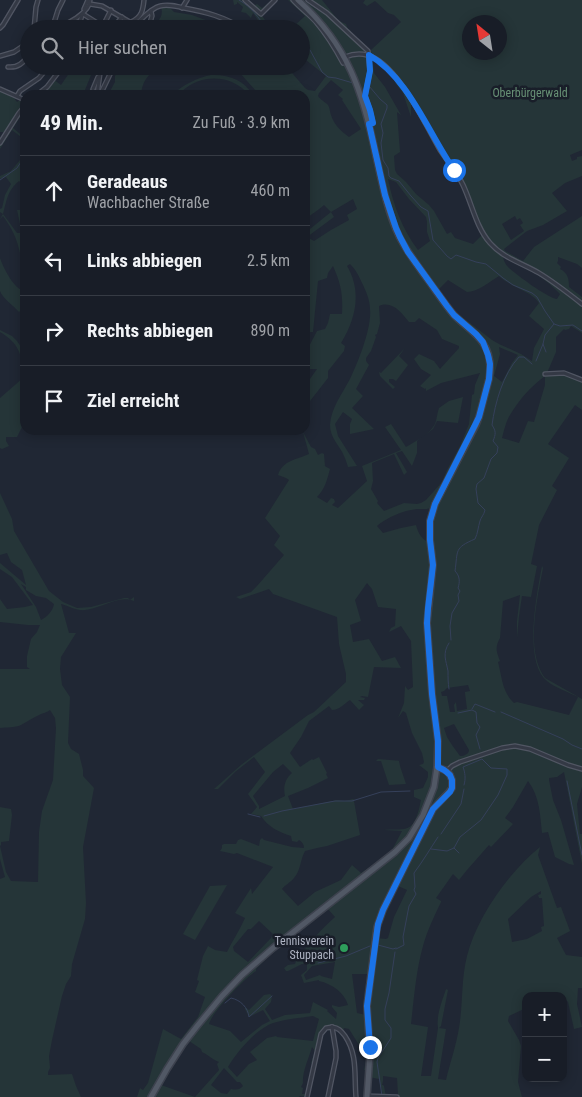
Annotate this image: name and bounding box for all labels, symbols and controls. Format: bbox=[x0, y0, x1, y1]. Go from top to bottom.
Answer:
north arrow bbox=[462, 15, 507, 60]
search box bbox=[20, 20, 310, 75]
icon: search bbox=[38, 34, 66, 62]
text: Hier suchen bbox=[78, 36, 167, 59]
park label: Oberbürgerwald bbox=[492, 86, 568, 100]
text: 49 Min. bbox=[40, 111, 104, 135]
text: Zu Fuß · 3.9 km bbox=[193, 113, 290, 132]
route start bbox=[443, 159, 466, 182]
text: Geradeaus bbox=[87, 170, 168, 193]
icon: ahead bbox=[40, 177, 68, 205]
text: 460 m bbox=[251, 181, 290, 200]
text: Wachbacher Straße bbox=[87, 193, 210, 212]
icon: left bbox=[40, 247, 68, 275]
text: Links abbiegen bbox=[87, 249, 202, 272]
text: 2.5 km bbox=[247, 251, 290, 270]
icon: right bbox=[40, 317, 68, 345]
text: Rechts abbiegen bbox=[87, 319, 213, 342]
text: 890 m bbox=[251, 321, 290, 340]
icon: arrive bbox=[40, 387, 68, 415]
text: Ziel erreicht bbox=[87, 389, 179, 412]
place label: Tennisverein Stuppach bbox=[274, 934, 334, 962]
marker: Tennisverein Stuppach bbox=[338, 942, 350, 954]
map controls bbox=[522, 992, 567, 1082]
button: + bbox=[522, 992, 567, 1037]
route end bbox=[359, 1036, 382, 1059]
button: − bbox=[522, 1037, 567, 1082]

